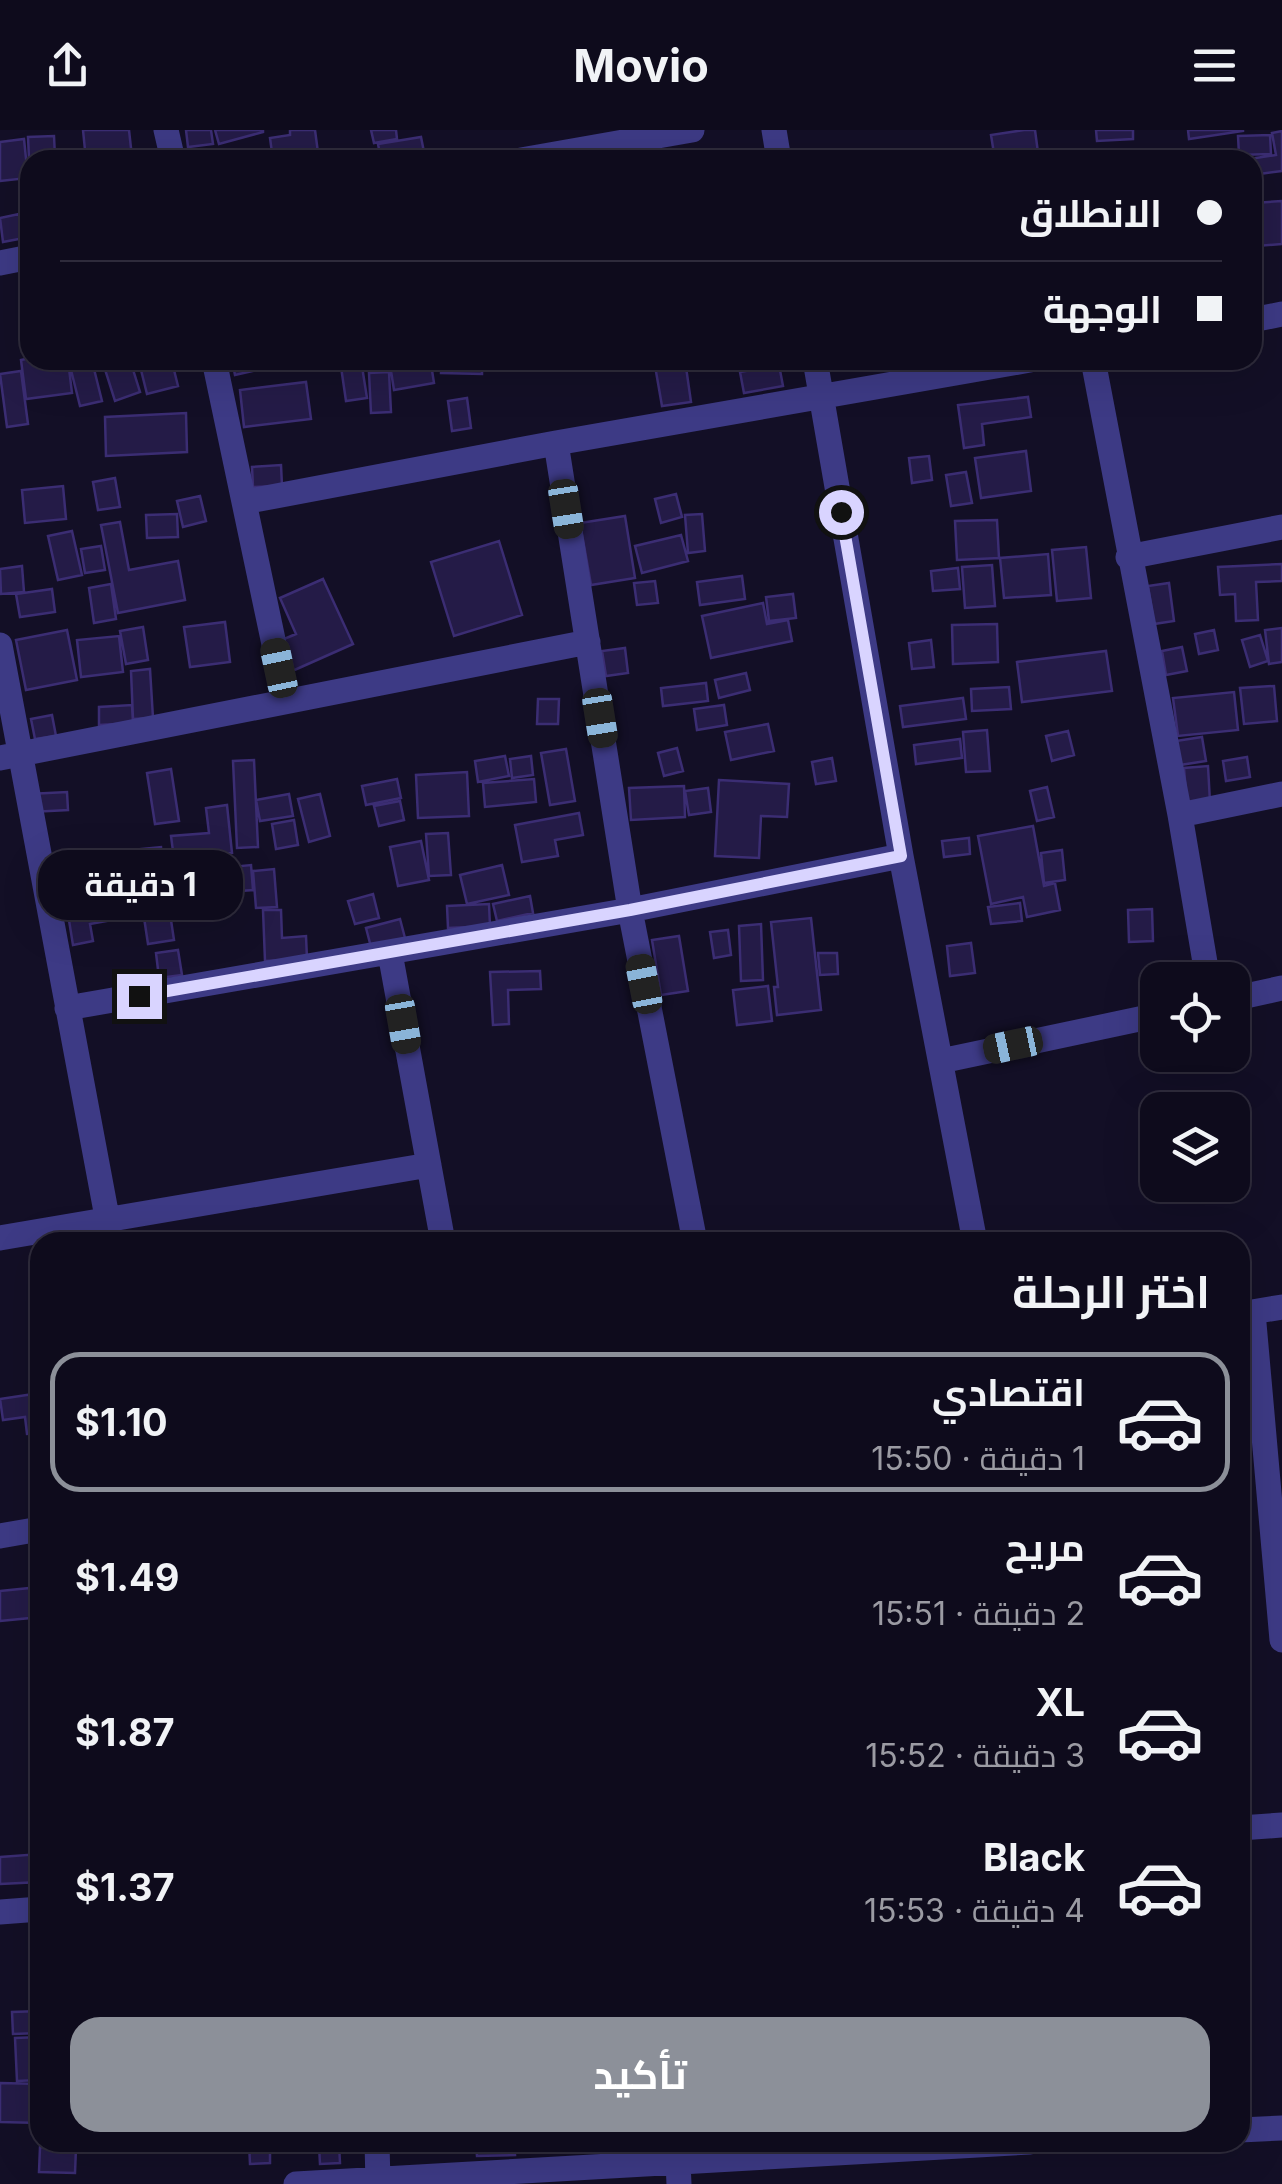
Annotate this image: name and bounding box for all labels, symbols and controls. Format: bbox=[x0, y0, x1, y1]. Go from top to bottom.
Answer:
icon: share bbox=[40, 38, 95, 93]
text: Movio bbox=[573, 38, 709, 93]
icon: menu bbox=[1187, 38, 1242, 93]
text: الانطلاق bbox=[1019, 190, 1162, 236]
text: الوجهة bbox=[1043, 286, 1162, 332]
car bbox=[546, 477, 586, 541]
route start bbox=[819, 490, 864, 535]
car bbox=[258, 636, 300, 700]
car bbox=[580, 686, 620, 750]
callout: 1 دقيقة bbox=[36, 851, 242, 921]
text: 1 دقيقة bbox=[85, 865, 196, 904]
car bbox=[624, 952, 664, 1016]
map controls bbox=[1140, 962, 1250, 1202]
button: locate bbox=[1140, 962, 1250, 1072]
route end bbox=[117, 974, 162, 1019]
car bbox=[383, 992, 423, 1056]
car bbox=[981, 1024, 1045, 1066]
button: layers bbox=[1140, 1092, 1250, 1202]
text: اختر الرحلة bbox=[1012, 1264, 1210, 1319]
text: اقتصادي bbox=[932, 1369, 1085, 1415]
icon: car bbox=[1115, 1377, 1205, 1467]
text: $1.10 bbox=[75, 1399, 168, 1445]
text: 1 دقيقة · 15:50 bbox=[871, 1439, 1085, 1478]
text: مريح bbox=[1005, 1524, 1085, 1570]
icon: car bbox=[1115, 1532, 1205, 1622]
text: $1.49 bbox=[75, 1554, 179, 1600]
text: 2 دقيقة · 15:51 bbox=[872, 1594, 1085, 1633]
text: XL bbox=[1035, 1679, 1085, 1725]
icon: car bbox=[1115, 1687, 1205, 1777]
text: $1.87 bbox=[75, 1709, 175, 1755]
text: 3 دقيقة · 15:52 bbox=[865, 1736, 1085, 1775]
text: Black bbox=[983, 1834, 1085, 1880]
icon: car bbox=[1115, 1842, 1205, 1932]
text: $1.37 bbox=[75, 1864, 175, 1910]
text: 4 دقيقة · 15:53 bbox=[864, 1891, 1085, 1930]
button: تأكيد bbox=[70, 2017, 1210, 2132]

